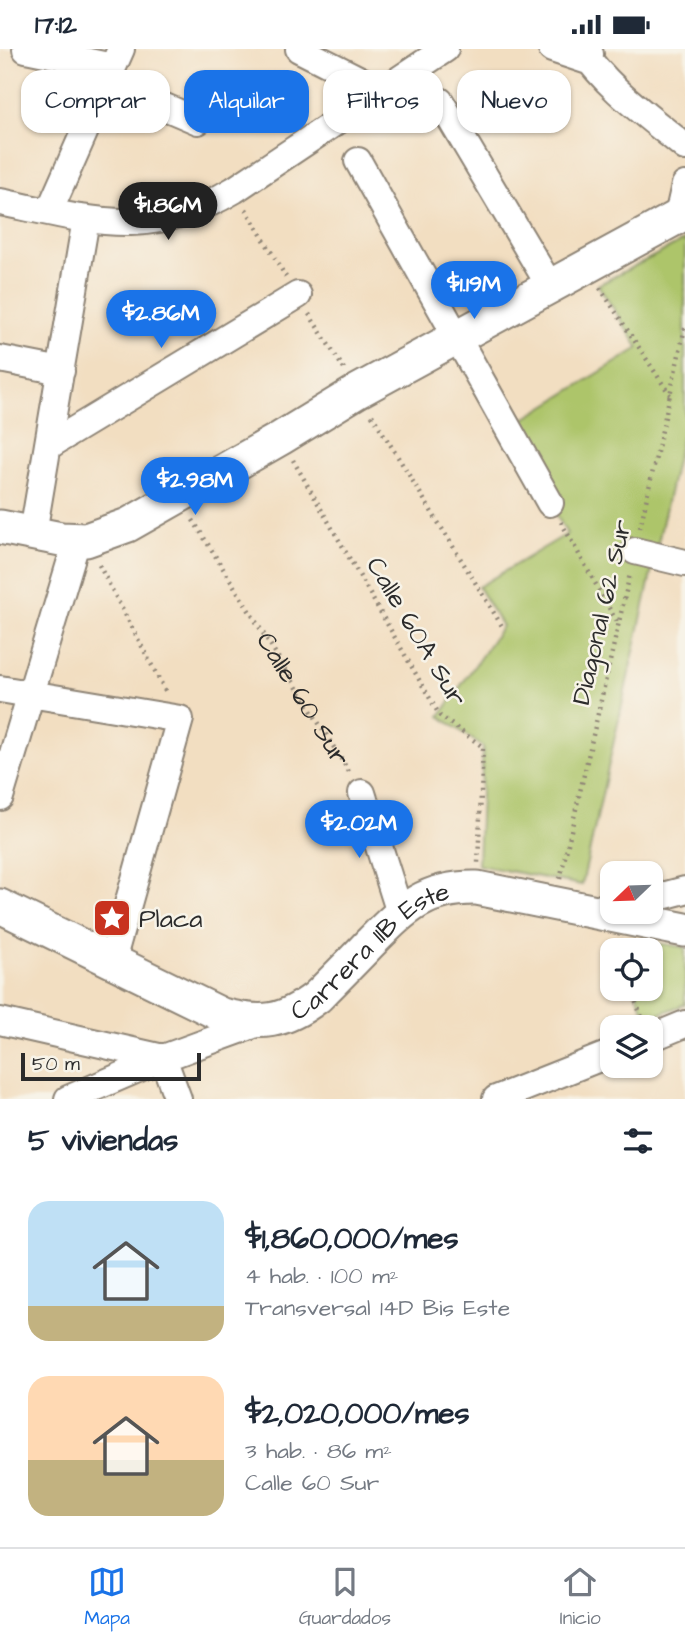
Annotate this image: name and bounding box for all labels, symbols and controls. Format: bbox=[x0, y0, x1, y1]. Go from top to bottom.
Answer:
text: 17:12 bbox=[35, 7, 77, 43]
chip: Comprar bbox=[21, 70, 170, 133]
chip: Alquilar bbox=[184, 70, 309, 133]
chip: Filtros bbox=[323, 70, 443, 133]
chip: Nuevo bbox=[457, 70, 571, 133]
pin: $1.86M bbox=[111, 183, 225, 242]
text: $1.86M bbox=[134, 189, 202, 221]
pin: $1.19M bbox=[417, 261, 531, 321]
text: $1.19M bbox=[447, 268, 501, 300]
pin: $2.86M bbox=[104, 291, 218, 350]
text: $2.86M bbox=[122, 297, 200, 329]
pin: $2.98M bbox=[138, 457, 252, 517]
text: $2.98M bbox=[157, 464, 233, 496]
street label: Diagonal 62 Sur bbox=[563, 516, 643, 709]
street label: Calle 60A Sur bbox=[357, 550, 475, 713]
street label: Calle 60 Sur bbox=[247, 625, 358, 773]
pin: $2.02M bbox=[302, 801, 416, 860]
text: $2.02M bbox=[321, 807, 397, 839]
north arrow bbox=[600, 861, 663, 924]
map controls bbox=[600, 861, 663, 1078]
street label: Carrera 11B Este bbox=[284, 873, 453, 1029]
place icon: Placa bbox=[91, 897, 133, 939]
place label: Placa bbox=[139, 901, 203, 937]
button: locate bbox=[600, 938, 663, 1001]
button: layers bbox=[600, 1015, 663, 1078]
scale bar bbox=[21, 1050, 201, 1082]
text: 50 m bbox=[32, 1051, 80, 1078]
text: 5 viviendas bbox=[28, 1120, 178, 1162]
icon: filters bbox=[619, 1122, 657, 1160]
text: $1,860,000/mes bbox=[245, 1218, 458, 1260]
icon: home bbox=[84, 1229, 168, 1313]
text: 4 hab. · 100 m² bbox=[245, 1260, 398, 1292]
text: Transversal 14D Bis Este bbox=[245, 1292, 510, 1324]
text: $2,020,000/mes bbox=[245, 1393, 470, 1435]
icon: home bbox=[84, 1404, 168, 1488]
text: 3 hab. · 86 m² bbox=[245, 1435, 392, 1467]
text: Calle 60 Sur bbox=[245, 1467, 379, 1499]
tab: Mapa bbox=[84, 1563, 130, 1632]
tab: Guardados bbox=[299, 1563, 391, 1632]
tab: Inicio bbox=[560, 1563, 601, 1632]

